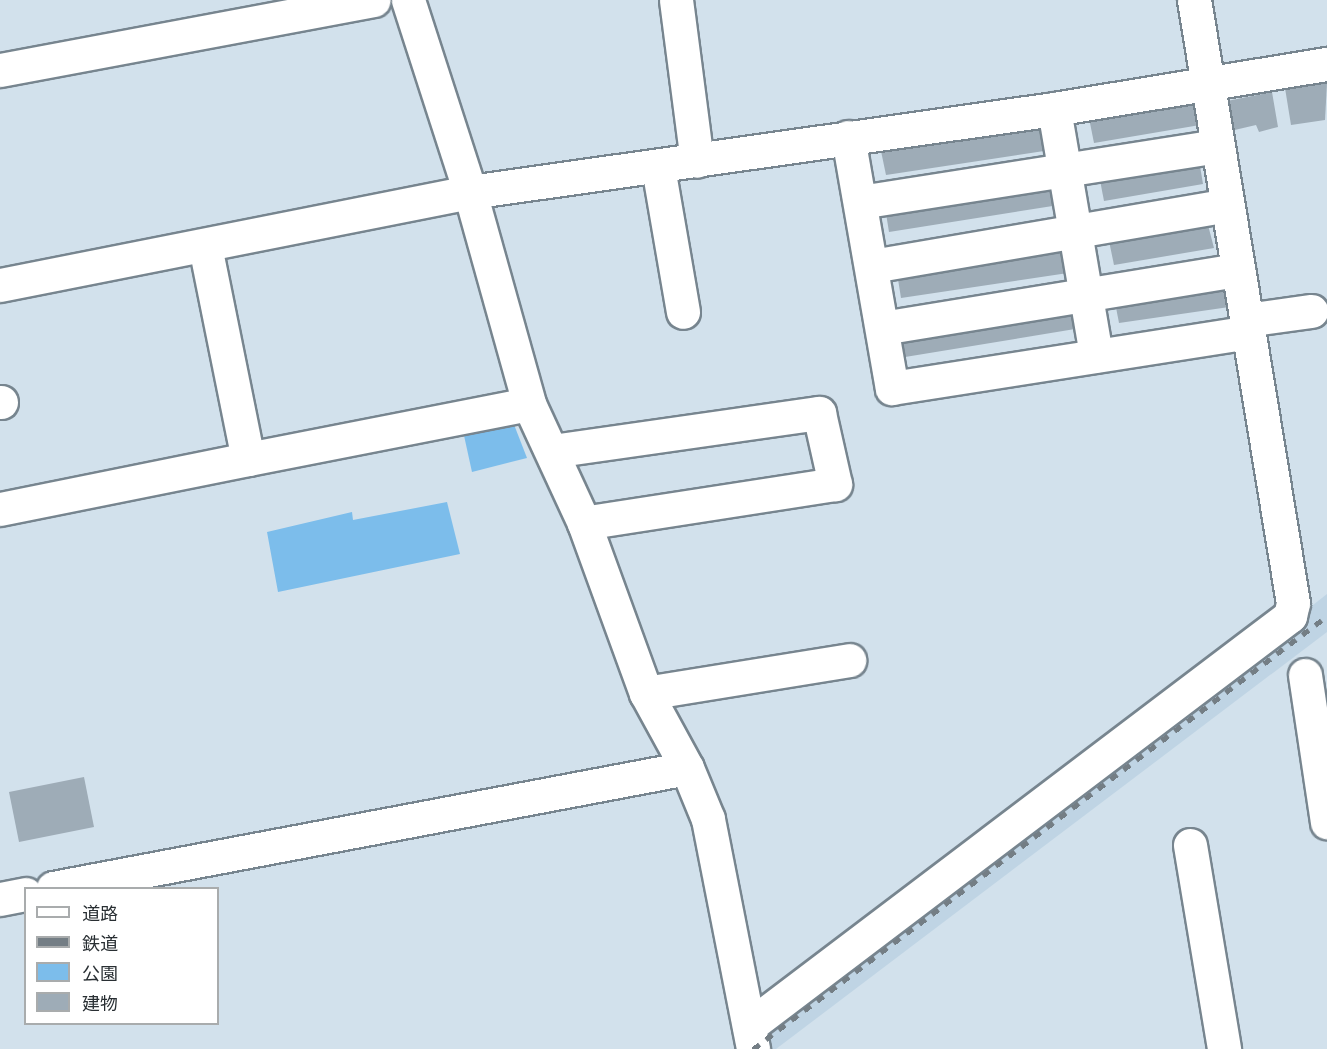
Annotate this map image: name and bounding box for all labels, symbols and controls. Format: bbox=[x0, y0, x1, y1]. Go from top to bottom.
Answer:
legend bbox=[24, 887, 219, 1025]
text: 道路 bbox=[82, 903, 118, 925]
text: 鉄道 bbox=[82, 933, 118, 955]
text: 公園 bbox=[82, 963, 118, 985]
text: 建物 bbox=[82, 993, 118, 1015]

